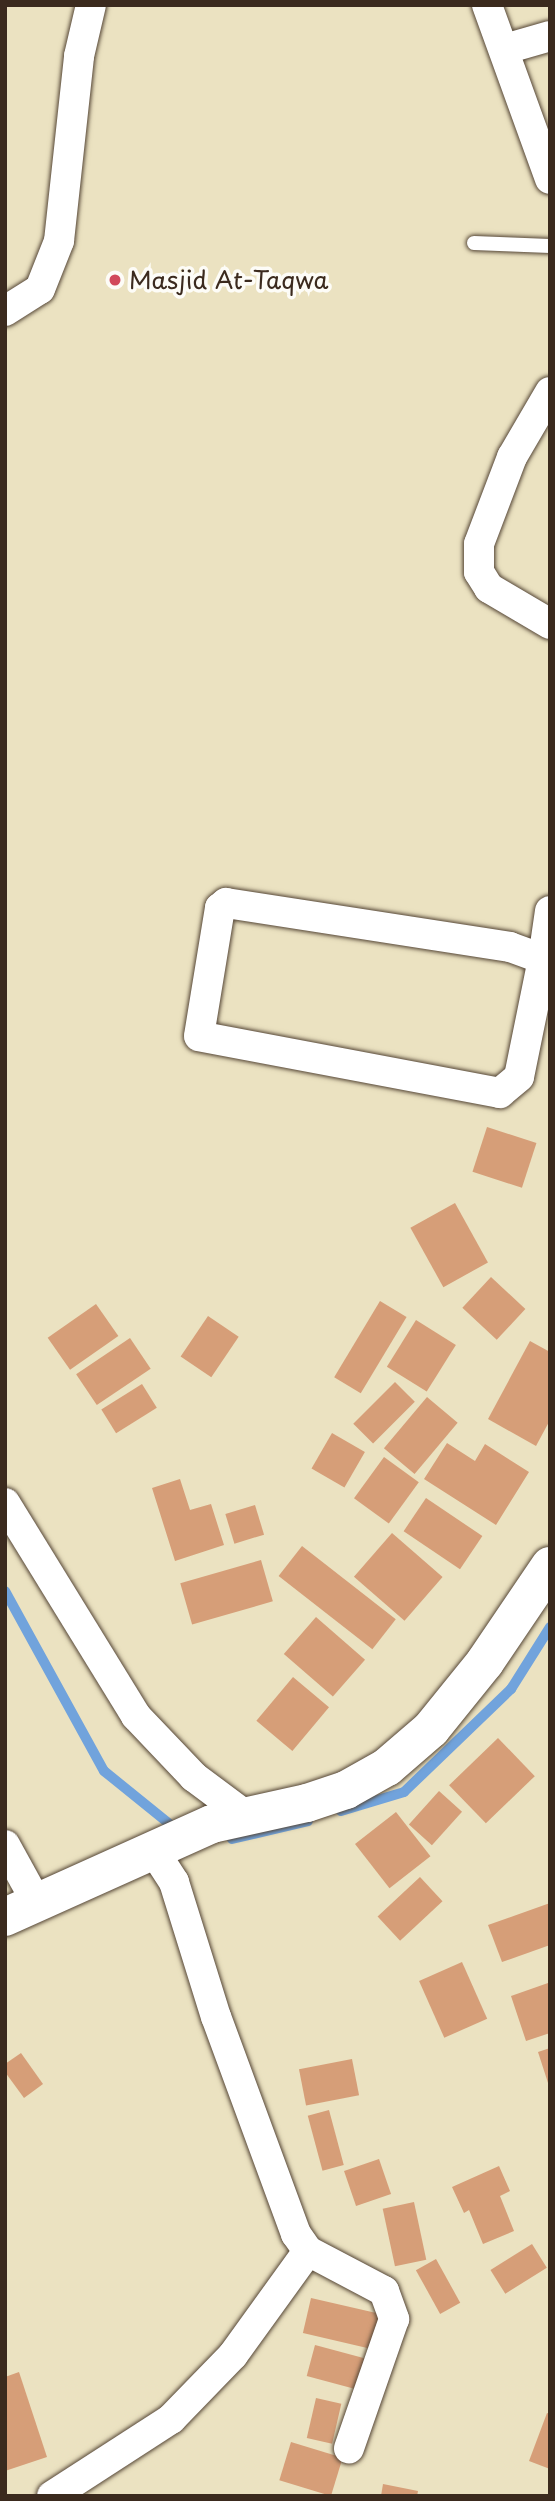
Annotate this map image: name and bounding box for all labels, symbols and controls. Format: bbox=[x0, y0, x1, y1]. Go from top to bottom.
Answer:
place label: Masjid At-Taqwa bbox=[129, 266, 327, 294]
marker: Masjid At-Taqwa bbox=[107, 272, 123, 288]

